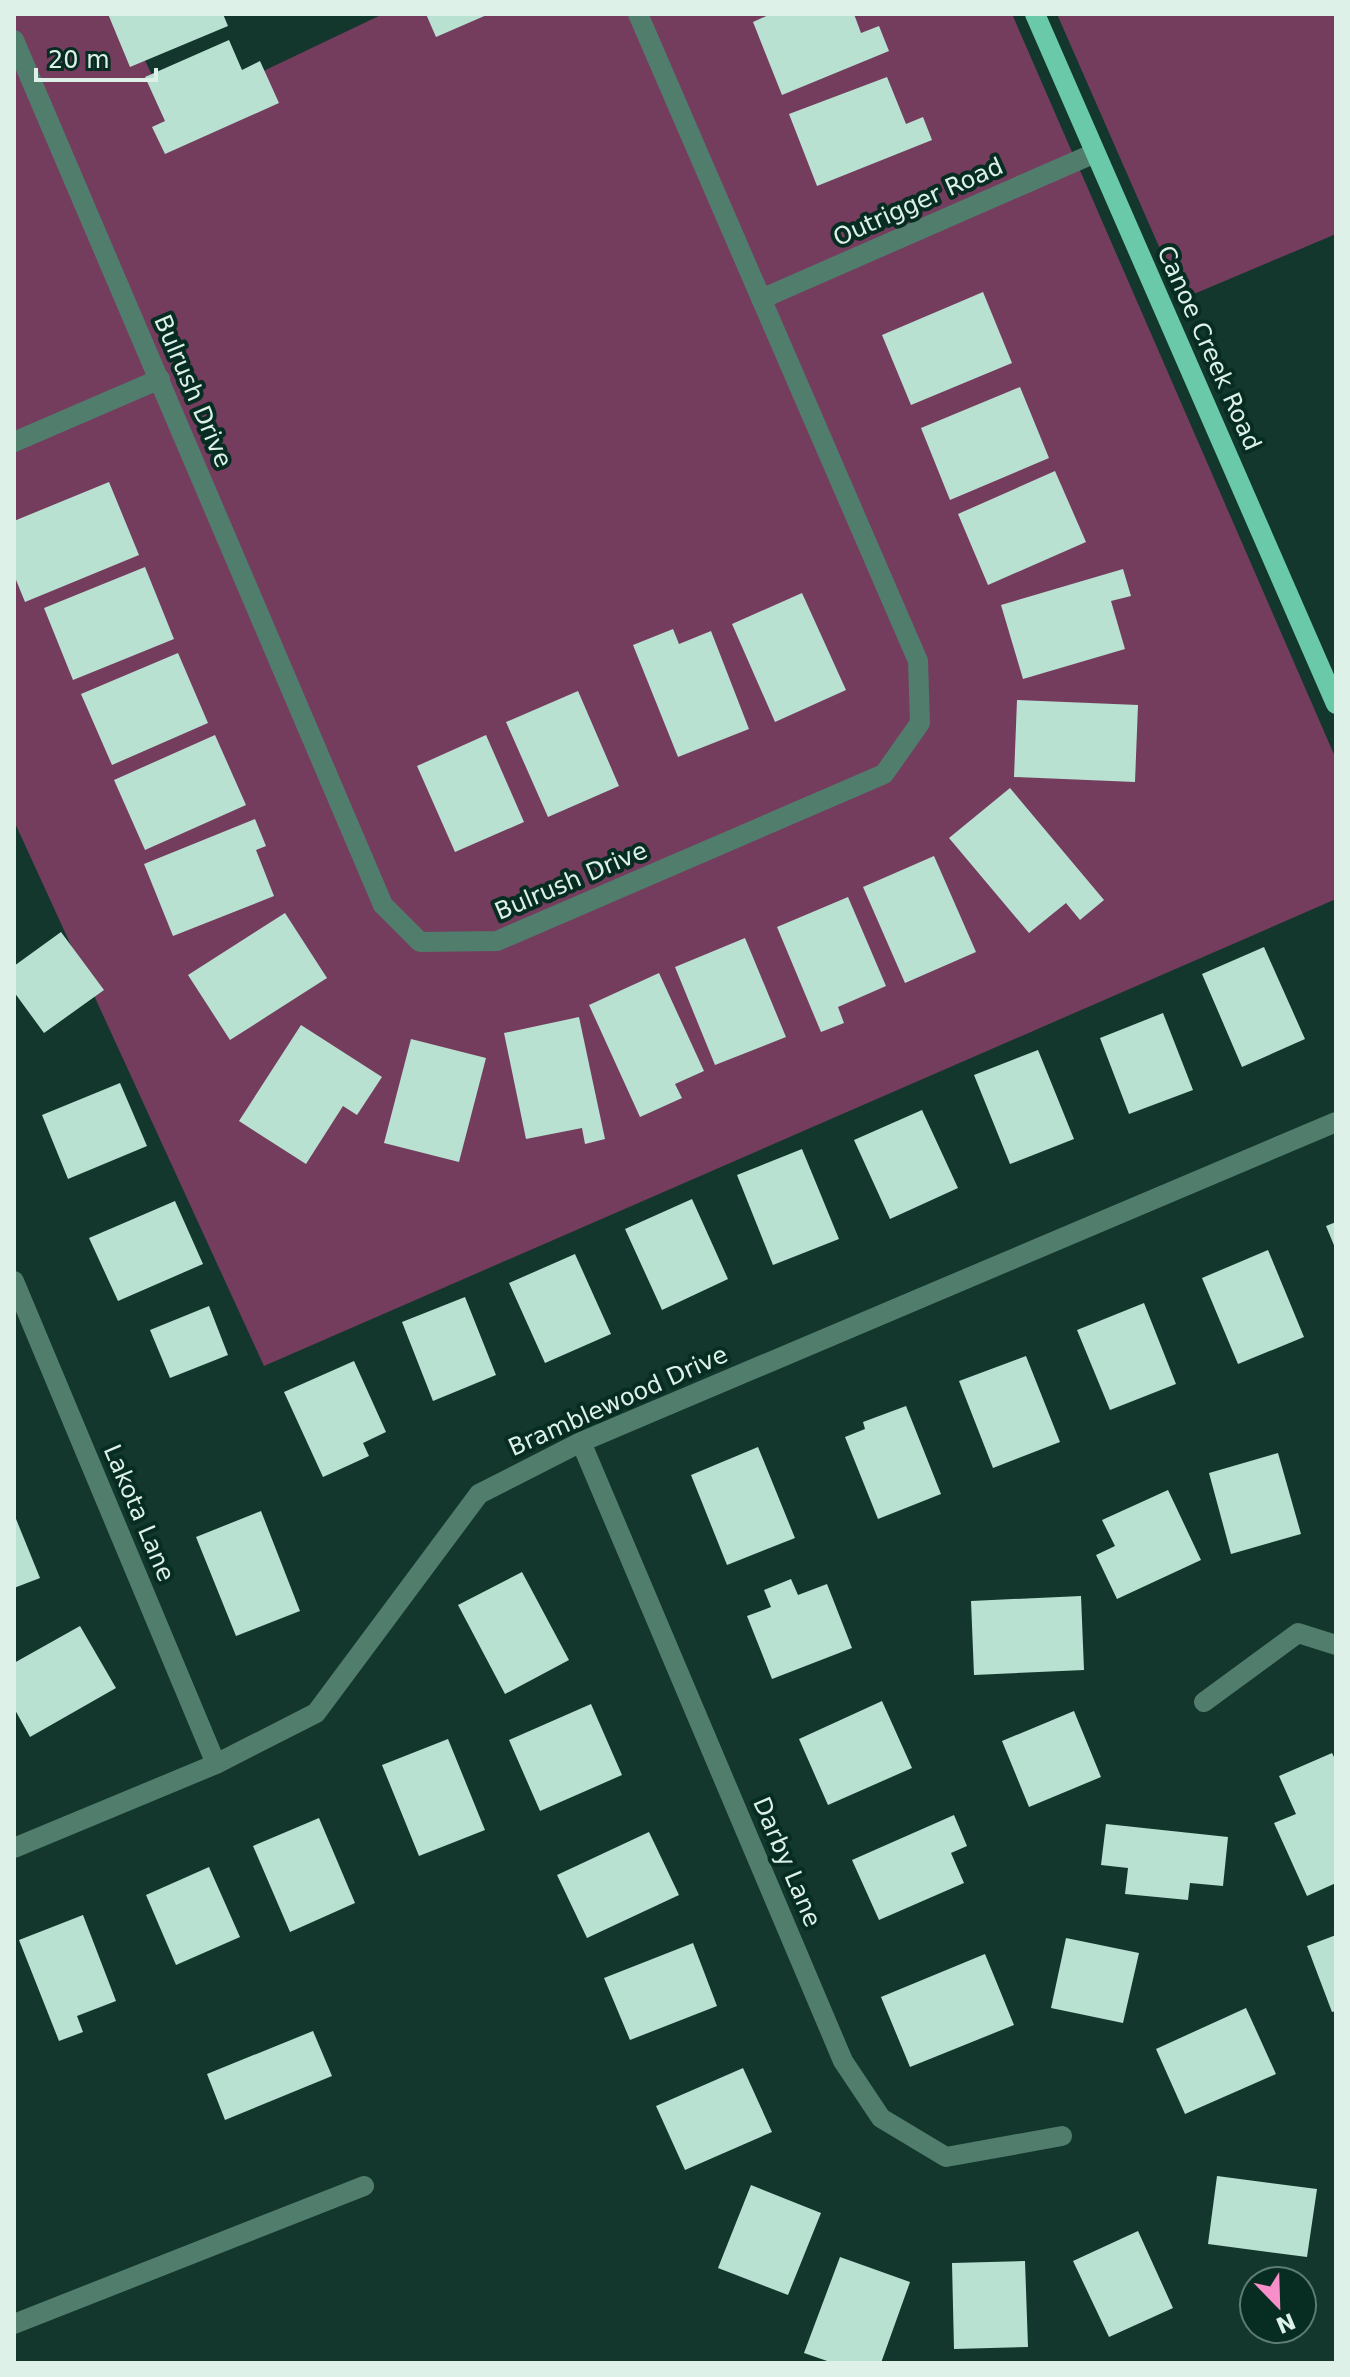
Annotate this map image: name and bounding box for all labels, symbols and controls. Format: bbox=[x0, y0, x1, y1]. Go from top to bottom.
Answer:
scale bar bbox=[36, 32, 156, 82]
text: 20 m bbox=[48, 46, 110, 74]
street label: Outrigger Road bbox=[829, 152, 1007, 252]
street label: Canoe Creek Road bbox=[1151, 241, 1267, 455]
street label: Bulrush Drive bbox=[148, 311, 238, 471]
street label: Bulrush Drive bbox=[491, 836, 651, 926]
street label: Bramblewood Drive bbox=[504, 1340, 732, 1462]
street label: Lakota Lane bbox=[98, 1441, 180, 1585]
street label: Darby Lane bbox=[747, 1793, 827, 1931]
north arrow bbox=[1238, 2265, 1318, 2345]
text: N bbox=[1272, 2308, 1299, 2338]

